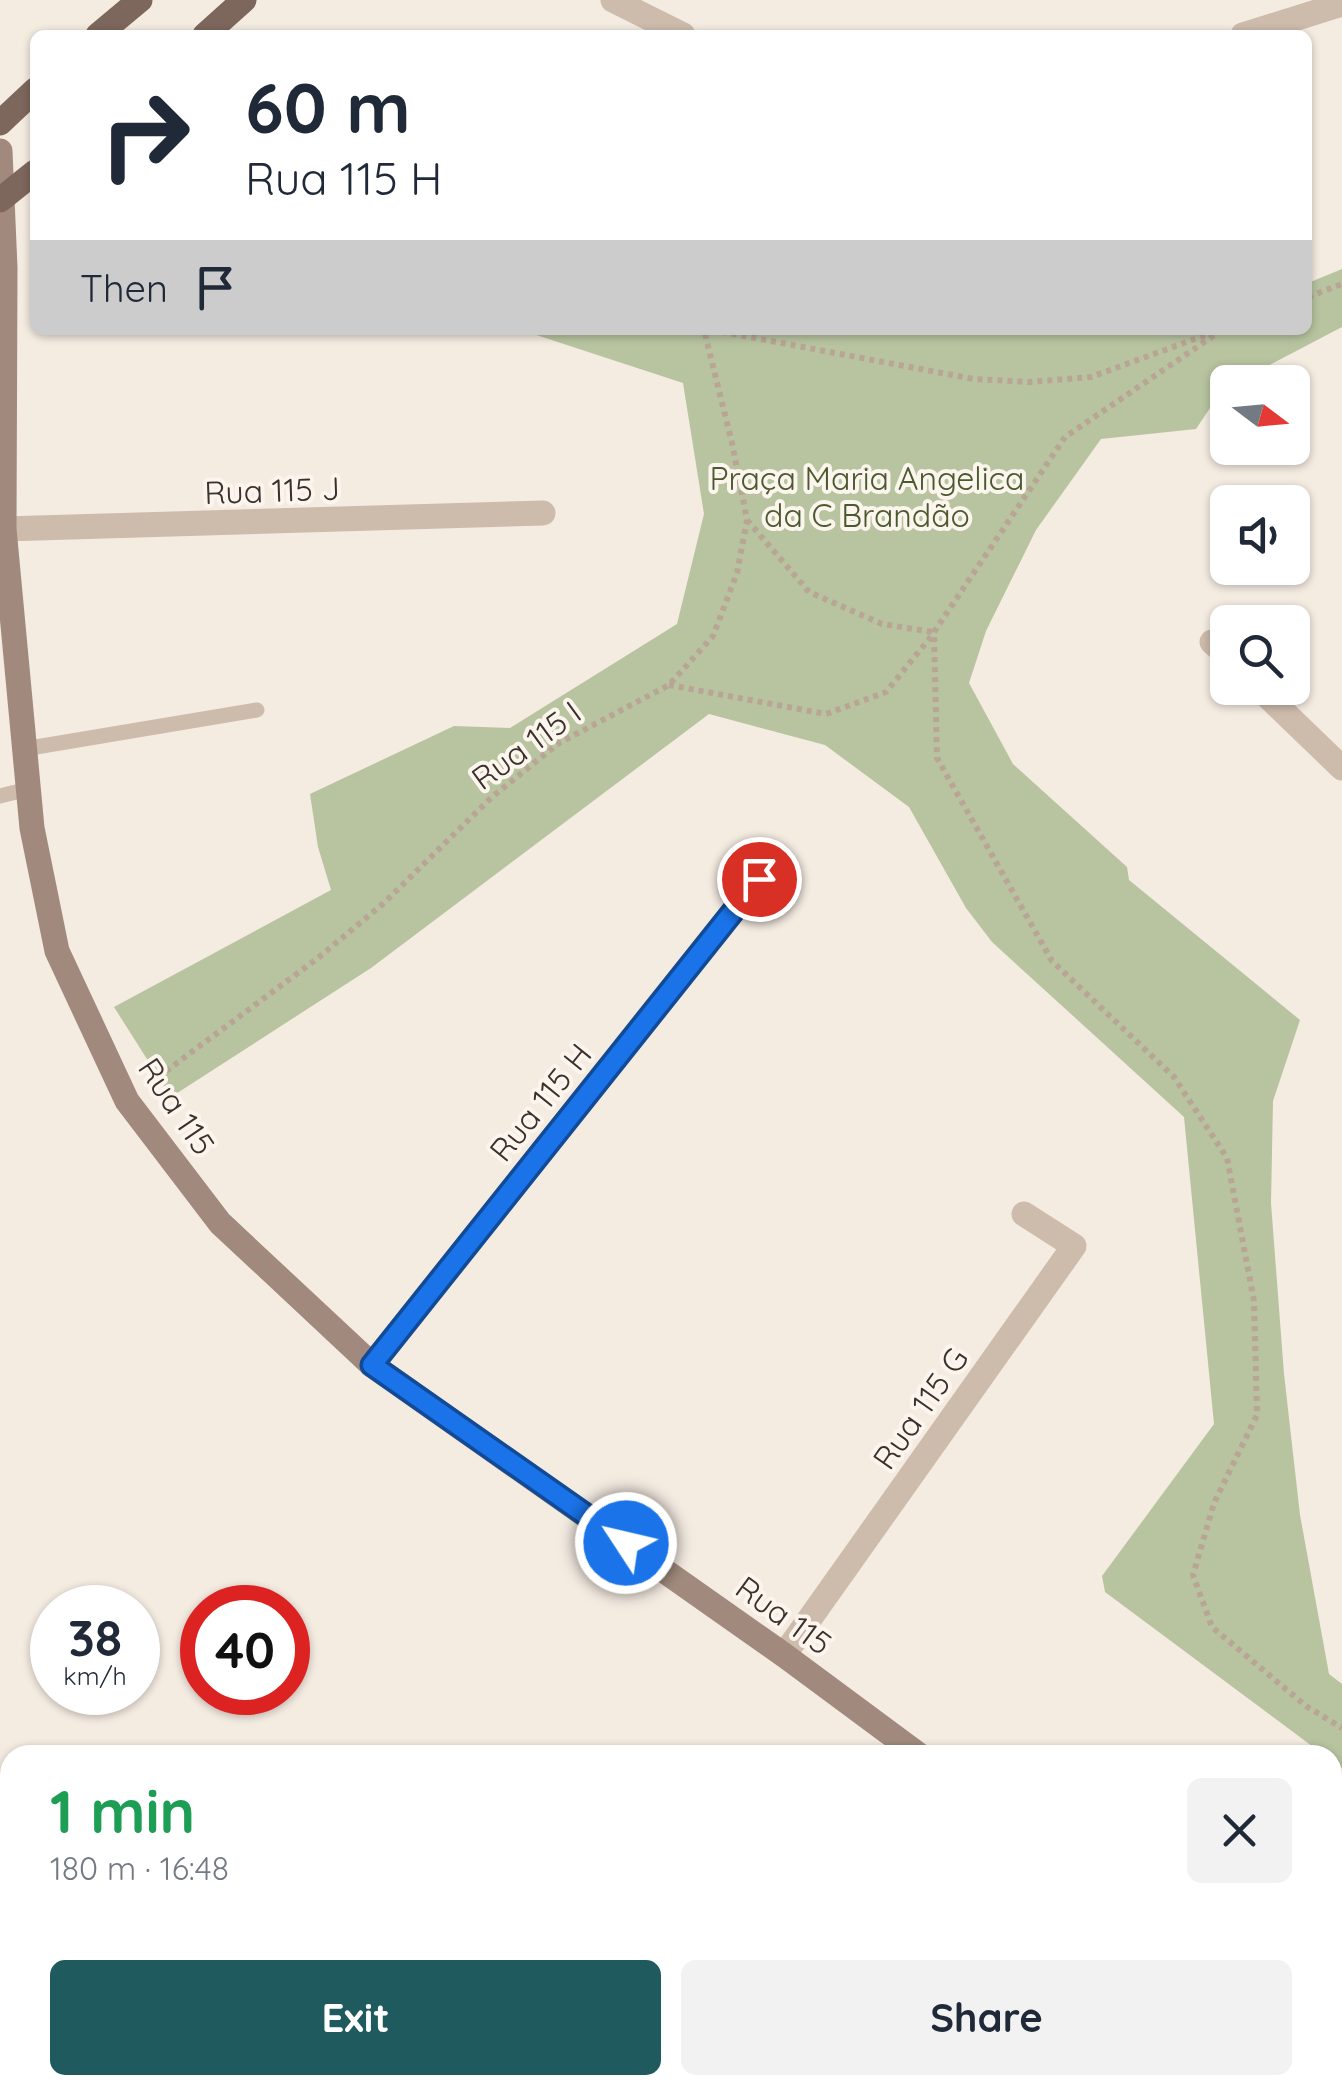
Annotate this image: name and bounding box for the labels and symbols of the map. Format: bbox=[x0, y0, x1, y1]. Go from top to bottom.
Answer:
north arrow bbox=[1210, 365, 1310, 465]
park label: Praça Maria Angelica da C Brandão bbox=[709, 458, 1025, 535]
street label: Rua 115 J bbox=[204, 468, 340, 512]
street label: Rua 115 I bbox=[464, 692, 588, 798]
pin bbox=[717, 837, 802, 922]
street label: Rua 115 H bbox=[480, 1035, 600, 1169]
street label: Rua 115 bbox=[130, 1050, 224, 1162]
street label: Rua 115 G bbox=[864, 1339, 976, 1477]
position arrow bbox=[574, 1491, 678, 1595]
street label: Rua 115 bbox=[728, 1567, 840, 1663]
speed limit sign: 40 bbox=[180, 1585, 310, 1715]

